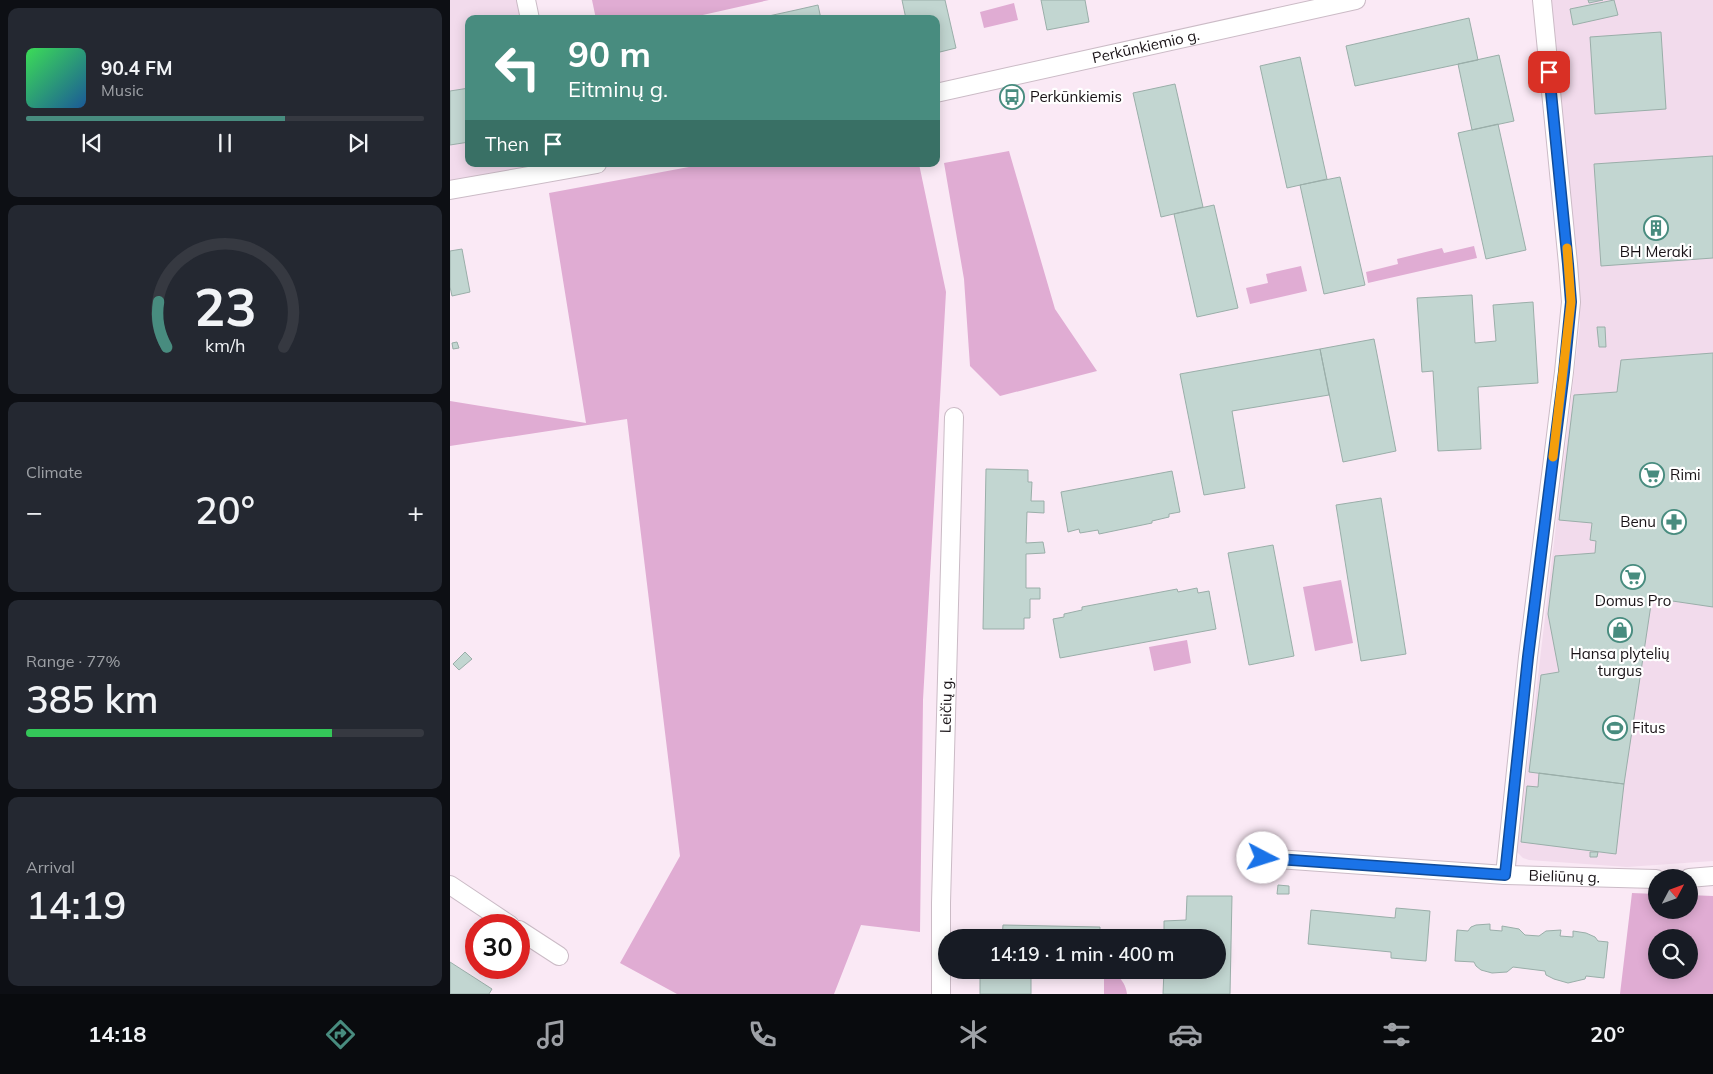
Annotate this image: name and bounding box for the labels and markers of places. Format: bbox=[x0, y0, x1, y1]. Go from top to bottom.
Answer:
pin bbox=[1528, 51, 1570, 93]
bus stop icon: Perkūnkiemis bbox=[999, 84, 1025, 110]
place label: Perkūnkiemis bbox=[1030, 87, 1122, 106]
building icon: BH Meraki bbox=[1643, 215, 1669, 241]
place label: BH Meraki bbox=[1620, 242, 1692, 261]
supermarket icon: Rimi bbox=[1639, 462, 1665, 488]
place label: Rimi bbox=[1670, 465, 1701, 484]
pharmacy icon: Benu bbox=[1661, 509, 1687, 535]
place label: Benu bbox=[1620, 512, 1656, 531]
supermarket icon: Domus Pro bbox=[1620, 564, 1646, 590]
place label: Domus Pro bbox=[1595, 591, 1671, 610]
shop icon: Hansa plytelių turgus bbox=[1607, 617, 1633, 643]
place label: Hansa plytelių turgus bbox=[1570, 644, 1670, 680]
sports icon: Fitus bbox=[1602, 715, 1628, 741]
place label: Fitus bbox=[1632, 718, 1665, 737]

